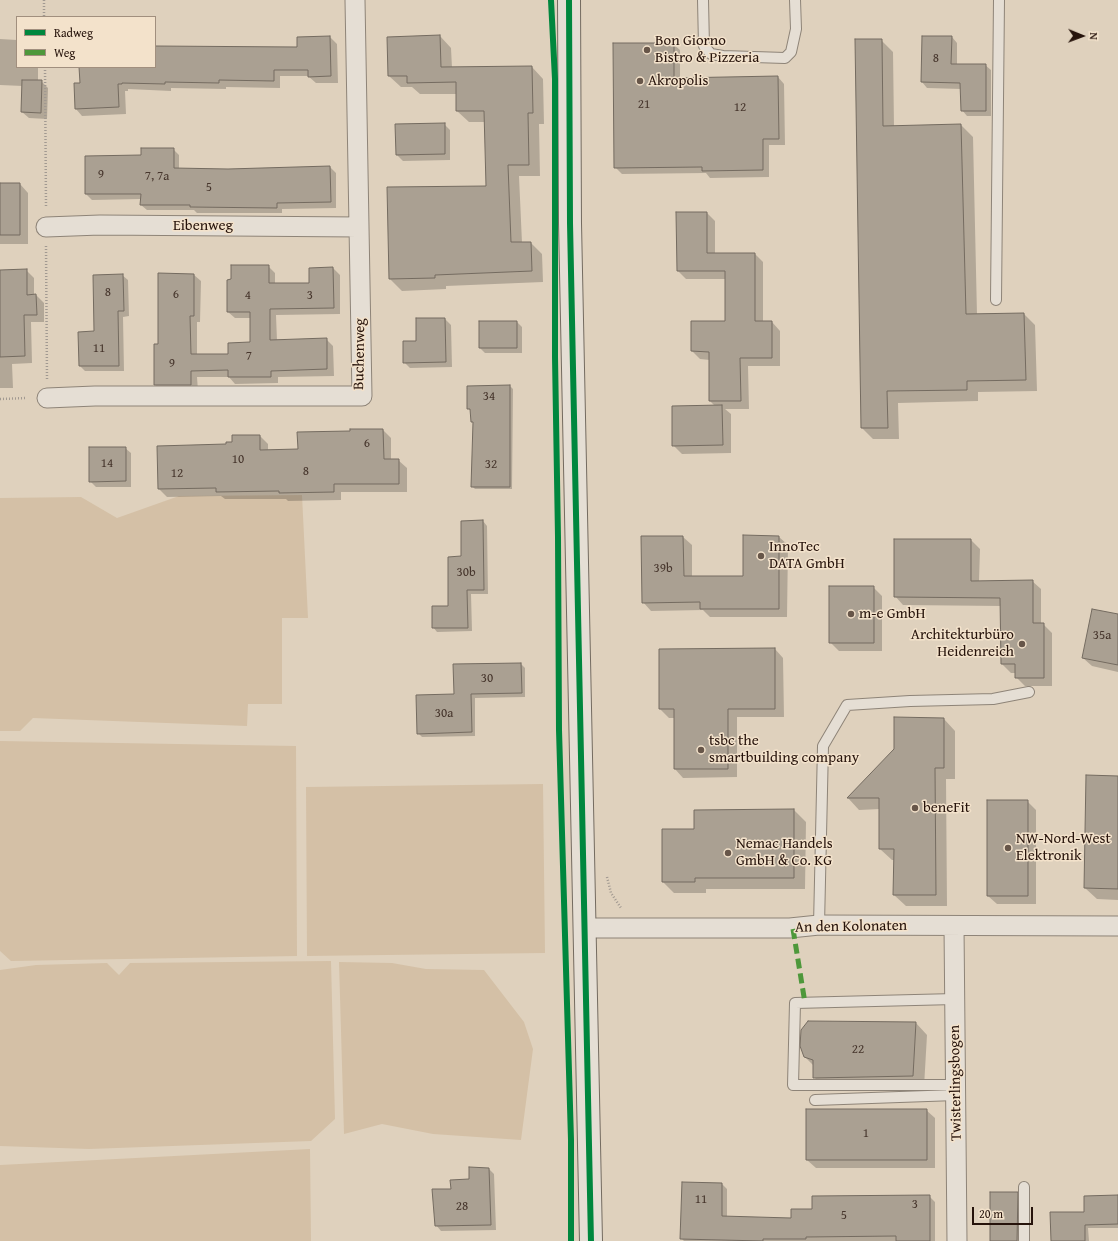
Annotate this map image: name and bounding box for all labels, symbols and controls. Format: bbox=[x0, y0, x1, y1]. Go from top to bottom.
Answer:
legend bbox=[16, 16, 156, 68]
north arrow bbox=[1062, 16, 1102, 56]
text: Radweg bbox=[54, 24, 93, 41]
place label: Bon Giorno Bistro & Pizzeria bbox=[655, 32, 759, 67]
text: N bbox=[1086, 32, 1102, 40]
text: Weg bbox=[54, 44, 75, 61]
marker: Bon Giorno Bistro & Pizzeria bbox=[642, 45, 652, 55]
house number: 8 bbox=[933, 51, 939, 67]
place label: Akropolis bbox=[648, 72, 708, 90]
marker: Akropolis bbox=[635, 76, 645, 86]
house number: 21 bbox=[638, 97, 650, 113]
house number: 12 bbox=[734, 100, 746, 116]
house number: 9 bbox=[98, 167, 104, 183]
house number: 7, 7a bbox=[145, 169, 169, 185]
house number: 5 bbox=[206, 180, 212, 196]
street label: Eibenweg bbox=[173, 217, 233, 235]
house number: 8 bbox=[105, 285, 111, 301]
house number: 6 bbox=[173, 287, 179, 303]
house number: 4 bbox=[245, 288, 251, 304]
house number: 3 bbox=[307, 288, 313, 304]
street label: Buchenweg bbox=[350, 318, 370, 390]
house number: 11 bbox=[93, 341, 105, 357]
house number: 7 bbox=[246, 349, 252, 365]
house number: 9 bbox=[169, 356, 175, 372]
house number: 34 bbox=[483, 389, 495, 405]
house number: 6 bbox=[364, 436, 370, 452]
house number: 10 bbox=[232, 452, 244, 468]
house number: 14 bbox=[101, 456, 113, 472]
house number: 32 bbox=[485, 457, 497, 473]
house number: 8 bbox=[303, 464, 309, 480]
house number: 12 bbox=[171, 466, 183, 482]
place label: InnoTec DATA GmbH bbox=[769, 538, 845, 573]
marker: InnoTec DATA GmbH bbox=[756, 551, 766, 561]
house number: 39b bbox=[653, 561, 673, 577]
house number: 30b bbox=[456, 565, 476, 581]
place label: m-e GmbH bbox=[859, 605, 926, 623]
marker: m-e GmbH bbox=[846, 609, 856, 619]
place label: Architekturbüro Heidenreich bbox=[911, 626, 1014, 661]
house number: 35a bbox=[1093, 628, 1111, 644]
marker: Architekturbüro Heidenreich bbox=[1017, 639, 1027, 649]
house number: 30 bbox=[481, 671, 493, 687]
house number: 30a bbox=[435, 706, 453, 722]
place label: tsbc the smartbuilding company bbox=[709, 732, 859, 767]
marker: tsbc the smartbuilding company bbox=[696, 745, 706, 755]
place label: beneFit bbox=[923, 799, 970, 817]
marker: beneFit bbox=[910, 803, 920, 813]
place label: NW-Nord-West Elektronik bbox=[1016, 830, 1111, 865]
place label: Nemac Handels GmbH & Co. KG bbox=[736, 835, 833, 870]
marker: NW-Nord-West Elektronik bbox=[1003, 843, 1013, 853]
marker: Nemac Handels GmbH & Co. KG bbox=[723, 848, 733, 858]
street label: An den Kolonaten bbox=[795, 917, 907, 937]
street label: Twisterlingsbogen bbox=[946, 1025, 966, 1141]
house number: 22 bbox=[852, 1042, 864, 1058]
house number: 1 bbox=[863, 1126, 869, 1142]
house number: 11 bbox=[695, 1192, 707, 1208]
house number: 3 bbox=[912, 1197, 918, 1213]
house number: 28 bbox=[456, 1199, 468, 1215]
scale bar bbox=[974, 1199, 1035, 1225]
text: 20 m bbox=[979, 1205, 1003, 1222]
house number: 5 bbox=[841, 1208, 847, 1224]

